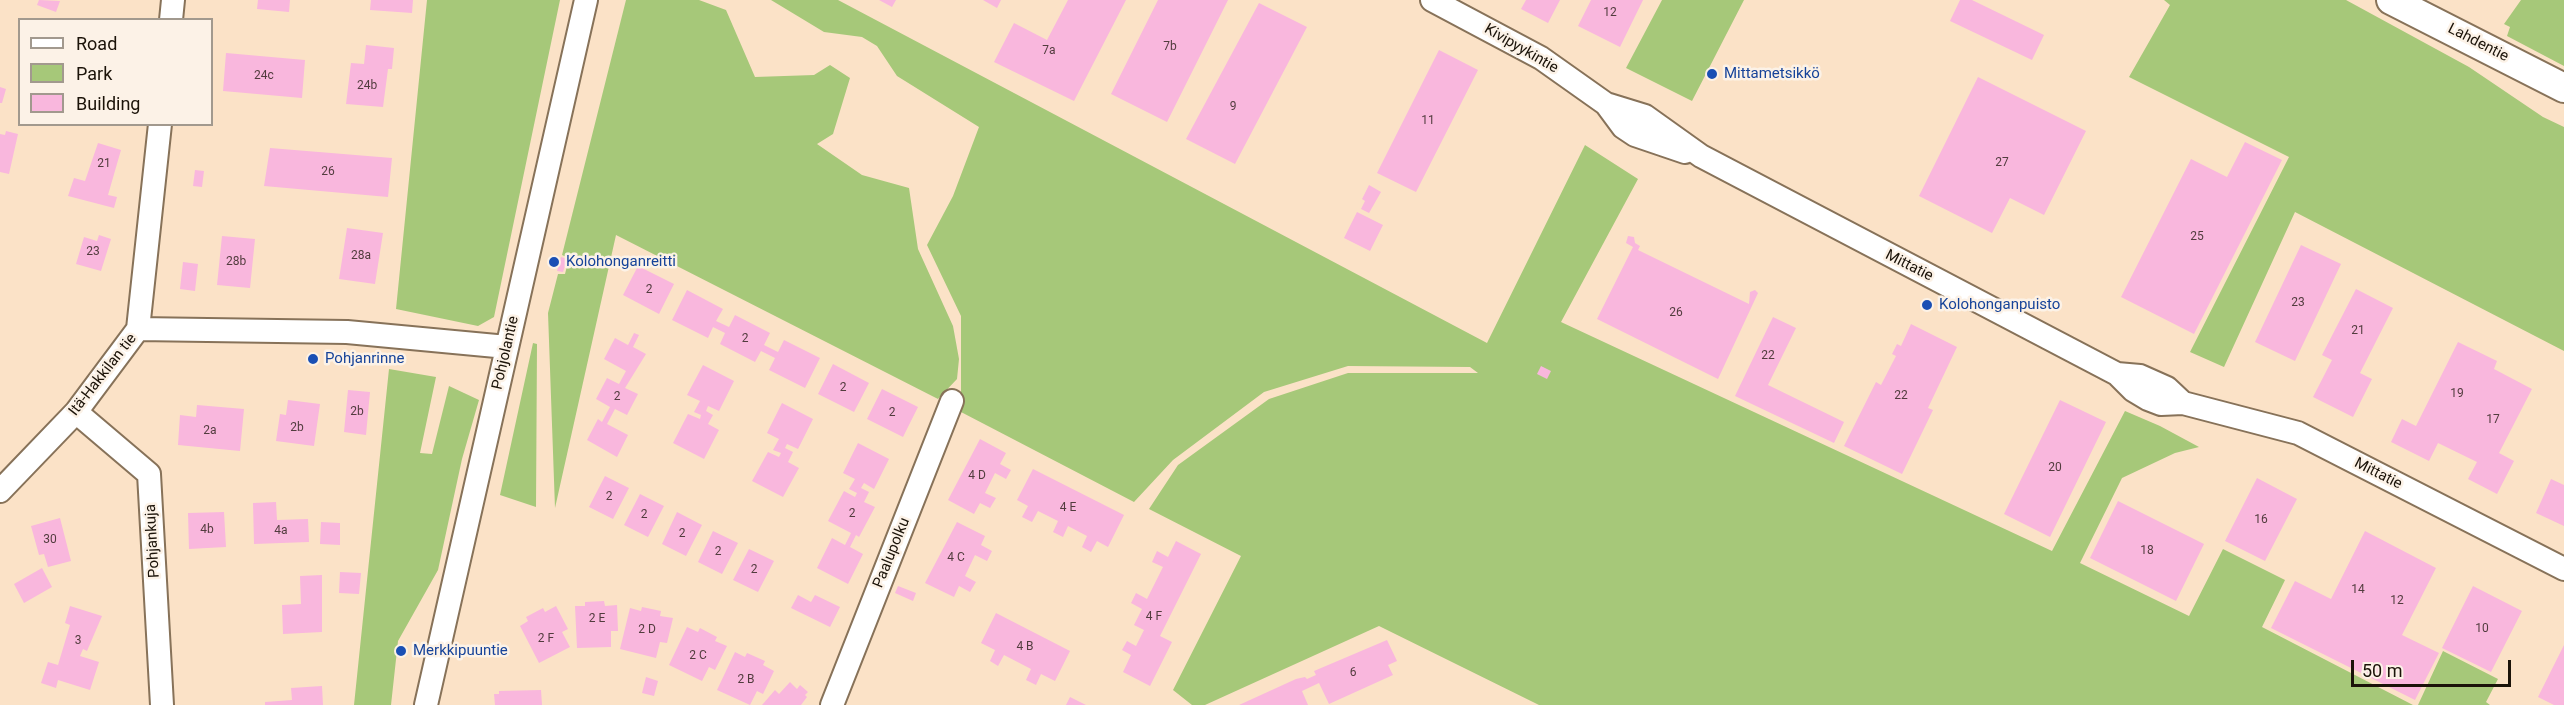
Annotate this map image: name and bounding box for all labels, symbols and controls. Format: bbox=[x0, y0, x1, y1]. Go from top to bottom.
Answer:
house number: 12 bbox=[1603, 6, 1617, 20]
legend bbox=[18, 18, 213, 126]
street label: Lahdentie bbox=[2445, 20, 2511, 66]
street label: Kivipyykintie bbox=[1481, 21, 1561, 77]
text: Road bbox=[76, 33, 117, 54]
house number: 7b bbox=[1163, 40, 1177, 54]
house number: 7a bbox=[1042, 44, 1056, 58]
text: Park bbox=[76, 63, 112, 84]
place label: Mittametsikkö bbox=[1724, 65, 1820, 83]
marker: Mittametsikkö bbox=[1705, 67, 1719, 81]
house number: 24c bbox=[254, 69, 274, 83]
house number: 24b bbox=[357, 79, 377, 93]
text: Building bbox=[76, 93, 140, 114]
house number: 9 bbox=[1230, 100, 1236, 114]
house number: 11 bbox=[1421, 114, 1435, 128]
house number: 27 bbox=[1995, 156, 2009, 170]
house number: 21 bbox=[97, 157, 111, 171]
house number: 26 bbox=[321, 165, 335, 179]
house number: 25 bbox=[2190, 230, 2204, 244]
house number: 23 bbox=[86, 245, 100, 259]
street label: Mittatie bbox=[1882, 246, 1936, 286]
house number: 28a bbox=[351, 249, 371, 263]
place label: Kolohonganreitti bbox=[566, 253, 676, 271]
house number: 28b bbox=[226, 255, 246, 269]
marker: Kolohonganreitti bbox=[547, 255, 561, 269]
house number: 2 bbox=[646, 283, 652, 297]
place label: Kolohonganpuisto bbox=[1939, 296, 2060, 314]
house number: 23 bbox=[2291, 296, 2305, 310]
marker: Kolohonganpuisto bbox=[1920, 298, 1934, 312]
house number: 26 bbox=[1669, 306, 1683, 320]
street label: Pohjolantie bbox=[489, 314, 523, 392]
house number: 21 bbox=[2351, 324, 2365, 338]
street label: Itä-Hakkilan tie bbox=[65, 330, 141, 420]
house number: 2 bbox=[742, 332, 748, 346]
house number: 22 bbox=[1761, 349, 1775, 363]
place label: Pohjanrinne bbox=[325, 350, 404, 368]
marker: Pohjanrinne bbox=[306, 352, 320, 366]
house number: 2 bbox=[840, 381, 846, 395]
house number: 19 bbox=[2450, 387, 2464, 401]
house number: 22 bbox=[1894, 389, 1908, 403]
house number: 2 bbox=[614, 390, 620, 404]
house number: 2b bbox=[350, 405, 364, 419]
house number: 2 bbox=[889, 406, 895, 420]
house number: 17 bbox=[2486, 413, 2500, 427]
house number: 2b bbox=[290, 421, 304, 435]
house number: 2a bbox=[203, 424, 217, 438]
street label: Mittatie bbox=[2351, 454, 2405, 494]
house number: 20 bbox=[2048, 461, 2062, 475]
house number: 4 D bbox=[968, 469, 986, 483]
house number: 2 bbox=[606, 490, 612, 504]
house number: 4 E bbox=[1060, 501, 1076, 515]
street label: Pohjankuja bbox=[142, 504, 164, 578]
house number: 2 bbox=[849, 507, 855, 521]
house number: 2 bbox=[641, 508, 647, 522]
house number: 16 bbox=[2254, 513, 2268, 527]
street label: Paalupolku bbox=[870, 515, 914, 591]
house number: 4b bbox=[200, 523, 214, 537]
house number: 4a bbox=[274, 524, 288, 538]
house number: 2 bbox=[679, 527, 685, 541]
house number: 30 bbox=[43, 533, 57, 547]
house number: 18 bbox=[2140, 544, 2154, 558]
house number: 2 bbox=[715, 545, 721, 559]
house number: 4 C bbox=[947, 551, 965, 565]
house number: 2 bbox=[751, 563, 757, 577]
house number: 14 bbox=[2351, 583, 2365, 597]
house number: 12 bbox=[2390, 594, 2404, 608]
house number: 4 F bbox=[1146, 610, 1162, 624]
house number: 2 E bbox=[589, 612, 605, 626]
house number: 10 bbox=[2475, 622, 2489, 636]
house number: 2 D bbox=[638, 623, 656, 637]
house number: 2 F bbox=[538, 632, 554, 646]
house number: 3 bbox=[75, 634, 81, 648]
house number: 4 B bbox=[1016, 640, 1034, 654]
place label: Merkkipuuntie bbox=[413, 642, 508, 660]
marker: Merkkipuuntie bbox=[394, 644, 408, 658]
scale bar bbox=[2354, 648, 2514, 686]
house number: 2 C bbox=[689, 649, 707, 663]
text: 50 m bbox=[2362, 660, 2402, 681]
house number: 6 bbox=[1350, 666, 1356, 680]
house number: 2 B bbox=[737, 673, 755, 687]

